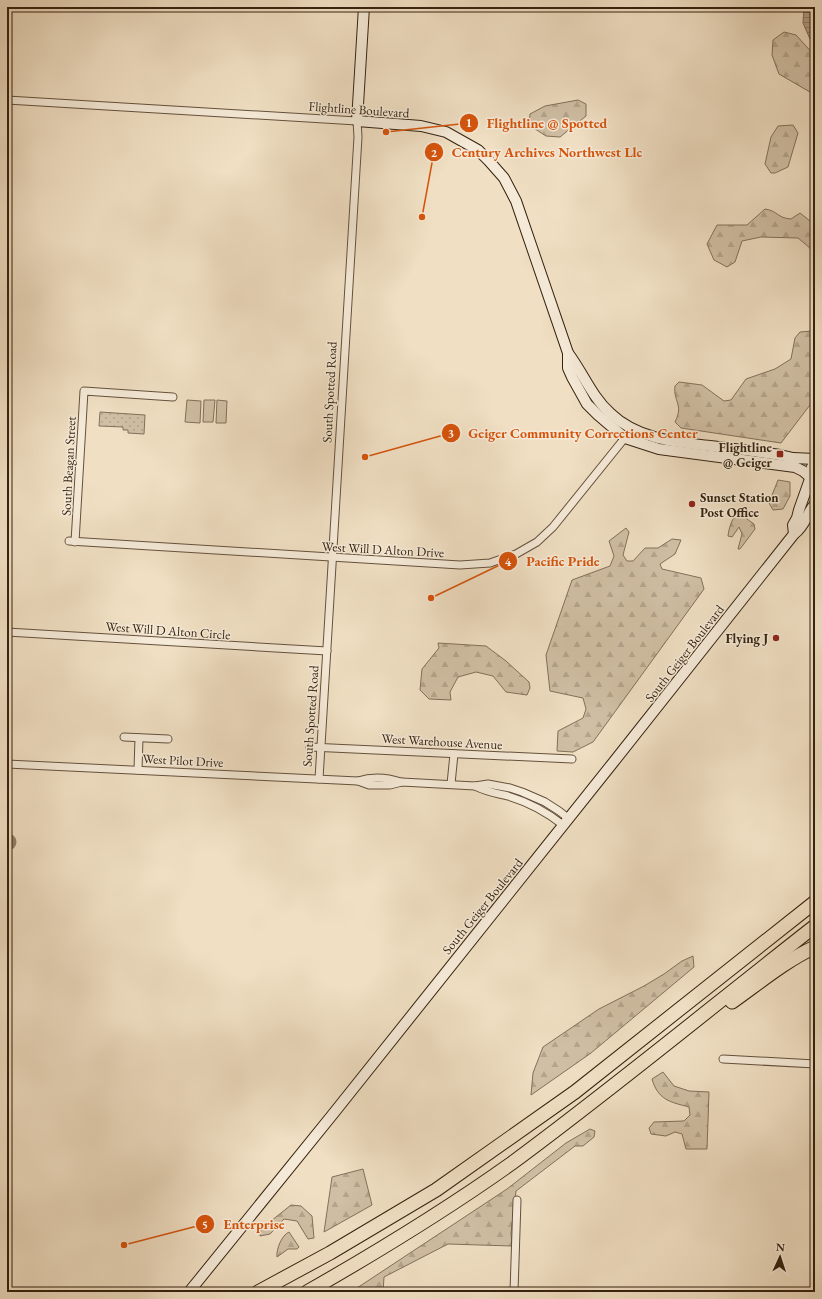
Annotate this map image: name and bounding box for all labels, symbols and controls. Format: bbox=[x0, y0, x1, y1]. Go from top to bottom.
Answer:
street label: Flightline Boulevard bbox=[308, 97, 410, 122]
callout: Flightline @ Spotted bbox=[459, 110, 616, 136]
text: Flightline @ Spotted bbox=[487, 114, 608, 132]
text: 1 bbox=[466, 115, 472, 131]
callout: Century Archives Northwest Llc bbox=[424, 139, 650, 165]
text: Century Archives Northwest Llc bbox=[452, 143, 642, 161]
text: 2 bbox=[431, 145, 438, 161]
street label: South Spotted Road bbox=[318, 341, 341, 443]
street label: South Beagan Street bbox=[57, 416, 80, 516]
callout: Geiger Community Corrections Center bbox=[441, 420, 706, 446]
text: Geiger Community Corrections Center bbox=[468, 424, 698, 442]
text: 3 bbox=[448, 425, 454, 441]
place label: Flightline @ Geiger bbox=[719, 439, 773, 471]
marker: Flightline @ Geiger bbox=[775, 449, 785, 459]
place label: Sunset Station Post Office bbox=[700, 489, 779, 521]
marker: Sunset Station Post Office bbox=[687, 499, 697, 509]
street label: West Will D Alton Drive bbox=[321, 538, 445, 561]
callout: Pacific Pride bbox=[498, 548, 607, 574]
text: Pacific Pride bbox=[526, 552, 600, 570]
text: 4 bbox=[505, 554, 512, 570]
street label: South Geiger Boulevard bbox=[641, 601, 728, 705]
street label: West Will D Alton Circle bbox=[105, 618, 231, 643]
place label: Flying J bbox=[726, 630, 768, 647]
marker: Flying J bbox=[771, 633, 781, 643]
street label: South Spotted Road bbox=[298, 664, 323, 767]
street label: West Warehouse Avenue bbox=[381, 730, 503, 753]
street label: West Pilot Drive bbox=[142, 750, 224, 771]
street label: South Geiger Boulevard bbox=[438, 854, 527, 958]
callout: Enterprise bbox=[195, 1211, 292, 1237]
text: Enterprise bbox=[223, 1215, 285, 1233]
text: 5 bbox=[202, 1217, 208, 1233]
north arrow bbox=[760, 1237, 800, 1277]
text: N bbox=[776, 1240, 785, 1254]

